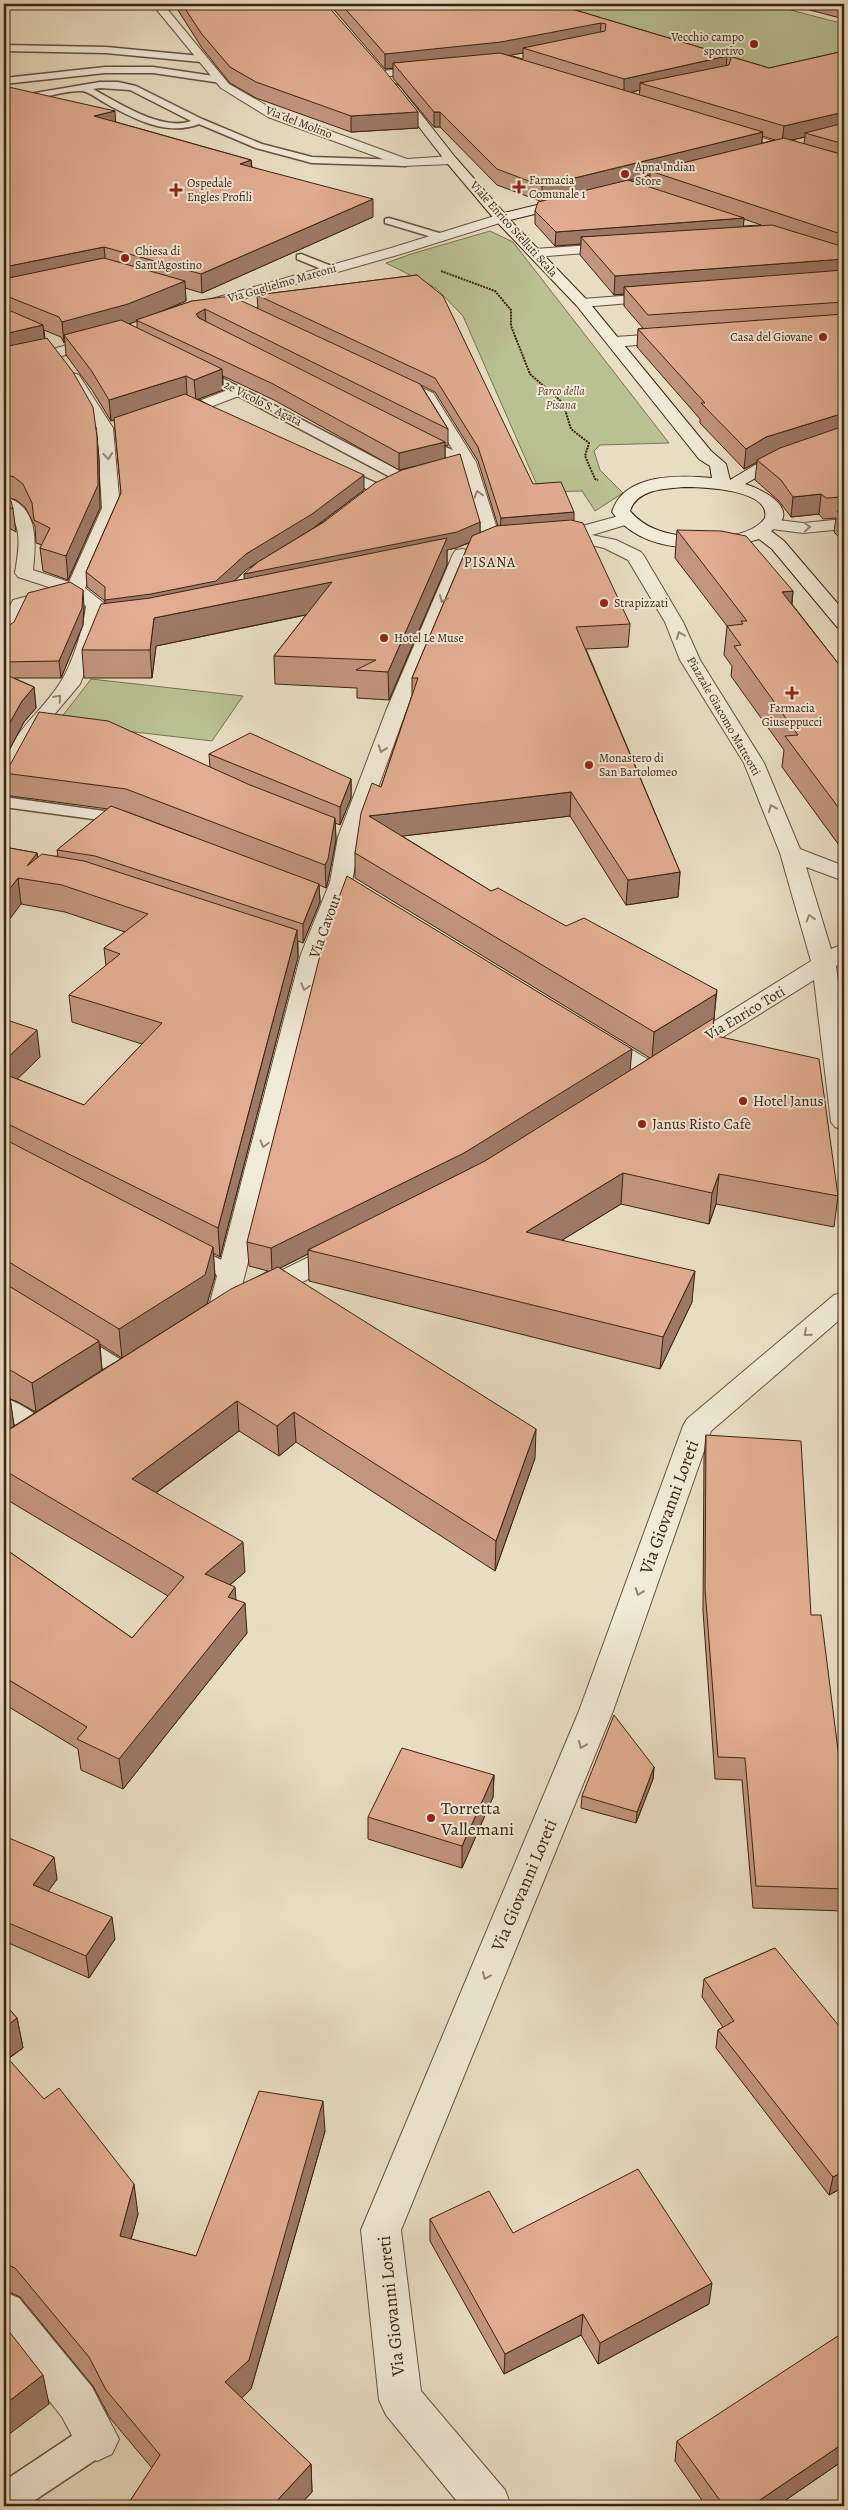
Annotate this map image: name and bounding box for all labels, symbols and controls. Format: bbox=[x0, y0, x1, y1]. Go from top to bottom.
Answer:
place label: Vecchio campo sportivo bbox=[670, 29, 744, 59]
marker: Vecchio campo sportivo bbox=[748, 38, 760, 50]
street label: Via del Molino bbox=[262, 102, 335, 142]
place label: Apna Indian Store bbox=[634, 159, 696, 189]
marker: Apna Indian Store bbox=[619, 168, 631, 180]
place label: Farmacia Comunale 1 bbox=[529, 172, 586, 202]
place label: Ospedale Engles Profili bbox=[187, 175, 252, 205]
street label: Viale Enrico Stelluti Scala bbox=[466, 177, 562, 281]
marker: Farmacia Comunale 1 bbox=[513, 181, 525, 193]
marker: Ospedale Engles Profili bbox=[169, 183, 183, 197]
place label: Chiesa di Sant'Agostino bbox=[135, 243, 202, 273]
marker: Chiesa di Sant'Agostino bbox=[119, 252, 131, 264]
street label: Via Guglielmo Marconi bbox=[225, 260, 338, 306]
place label: Casa del Giovane bbox=[730, 329, 813, 345]
marker: Casa del Giovane bbox=[817, 331, 829, 343]
street label: 2e Vicolo S. Agata bbox=[221, 377, 305, 430]
park label: Parco della Pisana bbox=[537, 383, 585, 413]
one-way arrow bbox=[102, 452, 113, 460]
one-way arrow bbox=[474, 490, 484, 498]
one-way arrow bbox=[804, 522, 811, 532]
district label: PISANA bbox=[464, 553, 516, 572]
one-way arrow bbox=[439, 594, 449, 603]
place label: Strapizzati bbox=[614, 595, 668, 611]
marker: Strapizzati bbox=[598, 597, 610, 609]
place label: Hotel Le Muse bbox=[394, 630, 464, 646]
one-way arrow bbox=[676, 631, 686, 639]
marker: Hotel Le Muse bbox=[378, 632, 390, 644]
street label: Piazzale Giacomo Matteotti bbox=[683, 654, 765, 778]
marker: Farmacia Giuseppucci bbox=[786, 687, 798, 699]
one-way arrow bbox=[53, 694, 62, 703]
place label: Farmacia Giuseppucci bbox=[762, 700, 822, 730]
one-way arrow bbox=[378, 745, 388, 753]
place label: Monastero di San Bartolomeo bbox=[599, 750, 677, 780]
marker: Monastero di San Bartolomeo bbox=[583, 759, 595, 771]
one-way arrow bbox=[768, 804, 779, 813]
street label: Via Cavour bbox=[304, 891, 346, 962]
one-way arrow bbox=[805, 914, 815, 923]
street label: Via Enrico Toti bbox=[700, 981, 789, 1045]
one-way arrow bbox=[300, 982, 311, 991]
place label: Hotel Janus bbox=[753, 1091, 824, 1111]
marker: Hotel Janus bbox=[737, 1095, 749, 1107]
place label: Janus Risto Cafè bbox=[652, 1114, 752, 1134]
marker: Janus Risto Cafè bbox=[636, 1118, 648, 1130]
one-way arrow bbox=[259, 1139, 270, 1148]
one-way arrow bbox=[804, 1327, 813, 1336]
street label: Via Giovanni Loreti bbox=[633, 1437, 704, 1578]
one-way arrow bbox=[635, 1588, 645, 1596]
one-way arrow bbox=[578, 1740, 588, 1749]
place label: Torretta Vallemani bbox=[440, 1796, 514, 1841]
marker: Torretta Vallemani bbox=[425, 1812, 437, 1824]
street label: Via Giovanni Loreti bbox=[485, 1815, 563, 1956]
one-way arrow bbox=[482, 1971, 492, 1979]
street label: Via Giovanni Loreti bbox=[372, 2235, 410, 2378]

